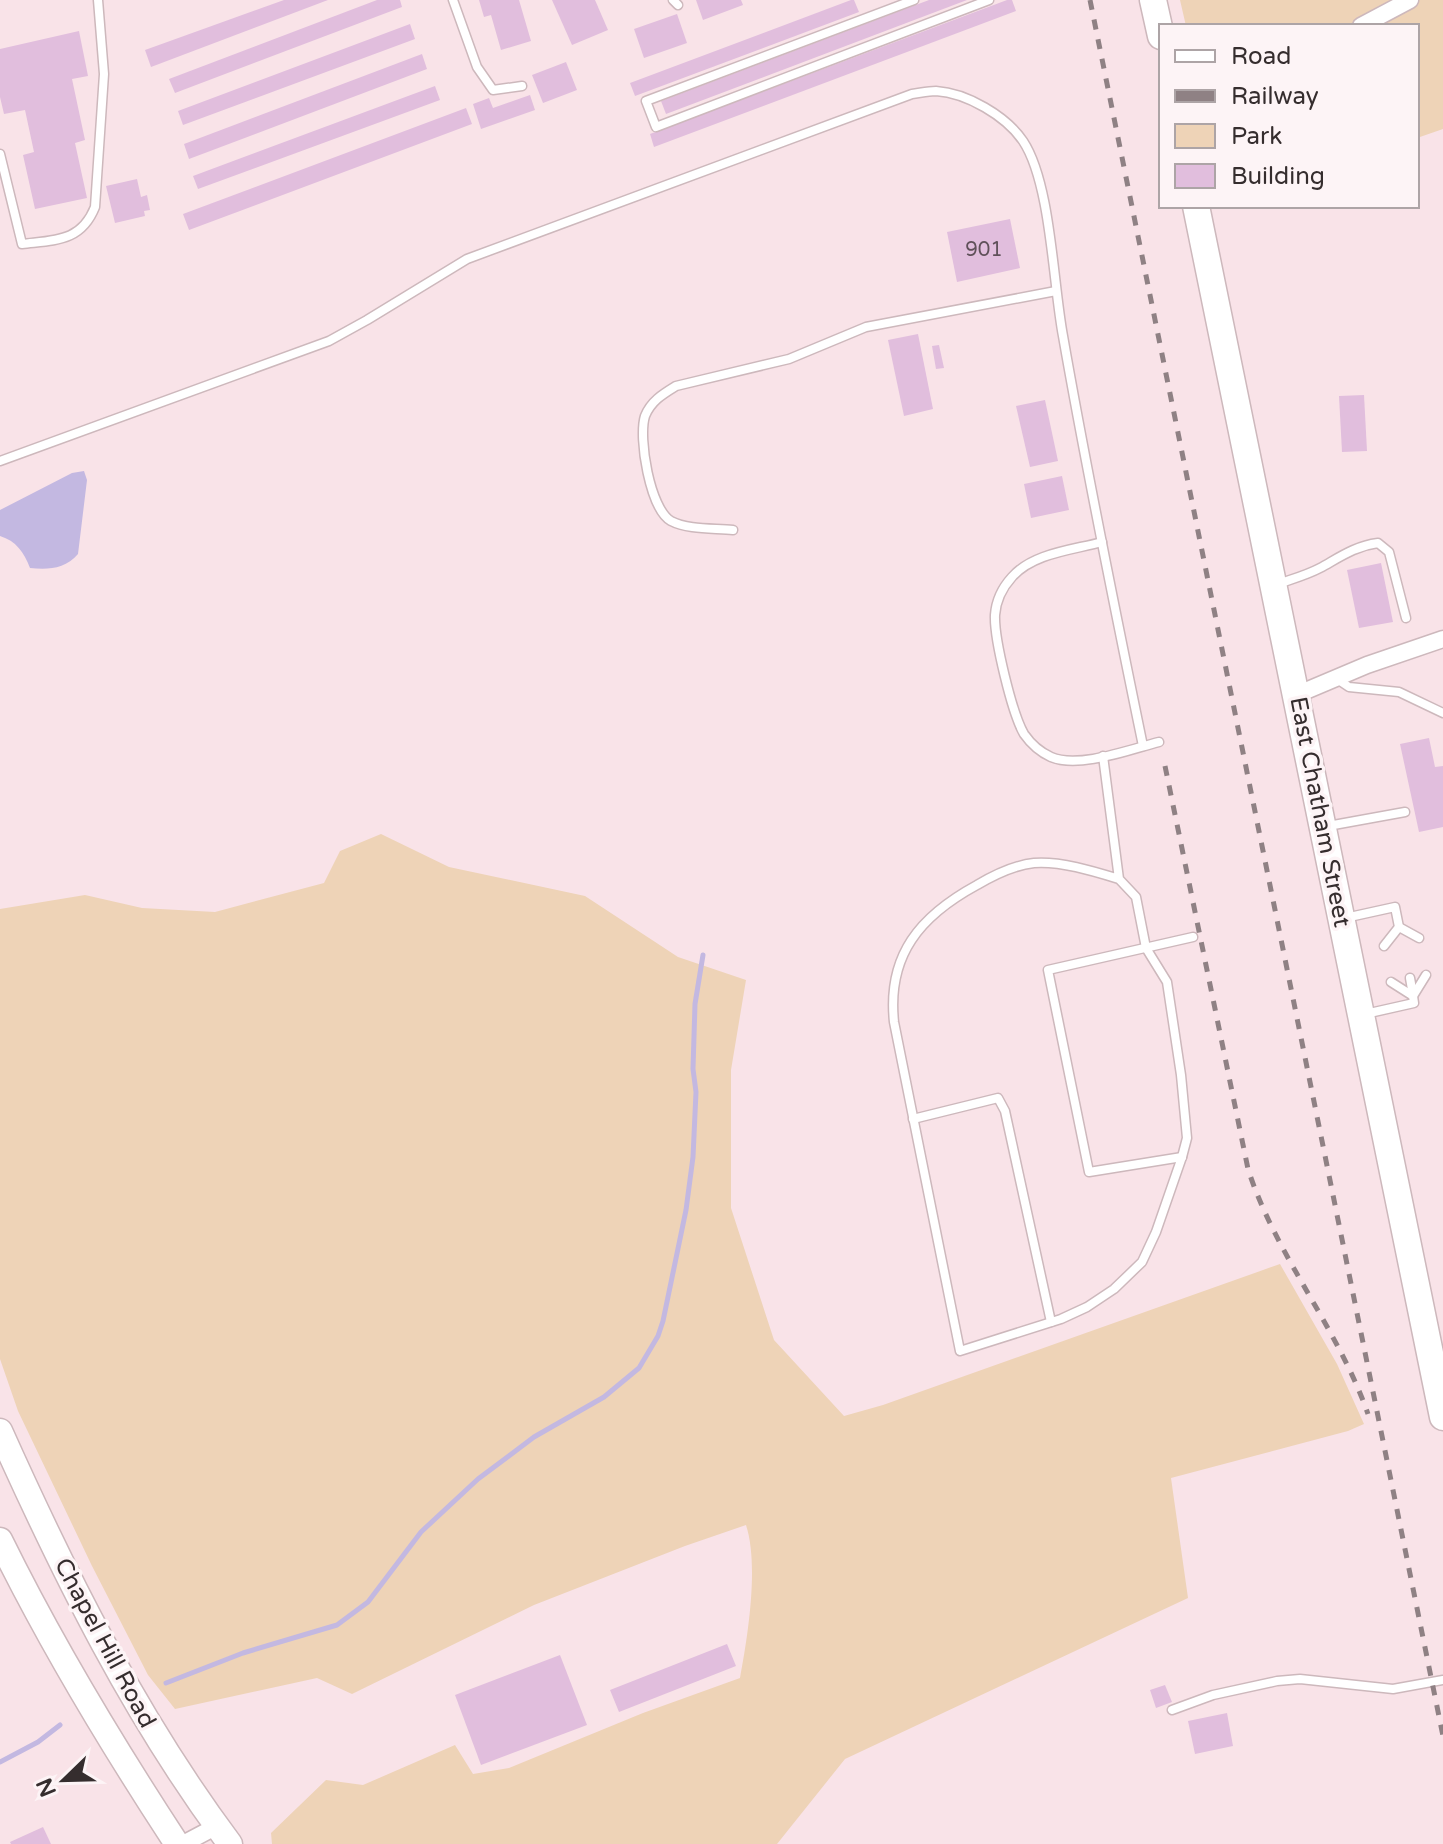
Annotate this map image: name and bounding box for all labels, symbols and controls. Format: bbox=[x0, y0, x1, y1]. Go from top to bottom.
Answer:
legend bbox=[1159, 24, 1419, 208]
text: Road bbox=[1231, 42, 1291, 71]
text: Railway bbox=[1231, 82, 1319, 111]
text: Park bbox=[1231, 122, 1282, 151]
text: Building bbox=[1231, 162, 1325, 191]
house number: 901 bbox=[965, 238, 1003, 262]
street label: East Chatham Street bbox=[1283, 694, 1357, 930]
street label: Chapel Hill Road bbox=[48, 1553, 162, 1733]
north arrow bbox=[24, 1740, 104, 1820]
text: N bbox=[31, 1774, 62, 1801]

